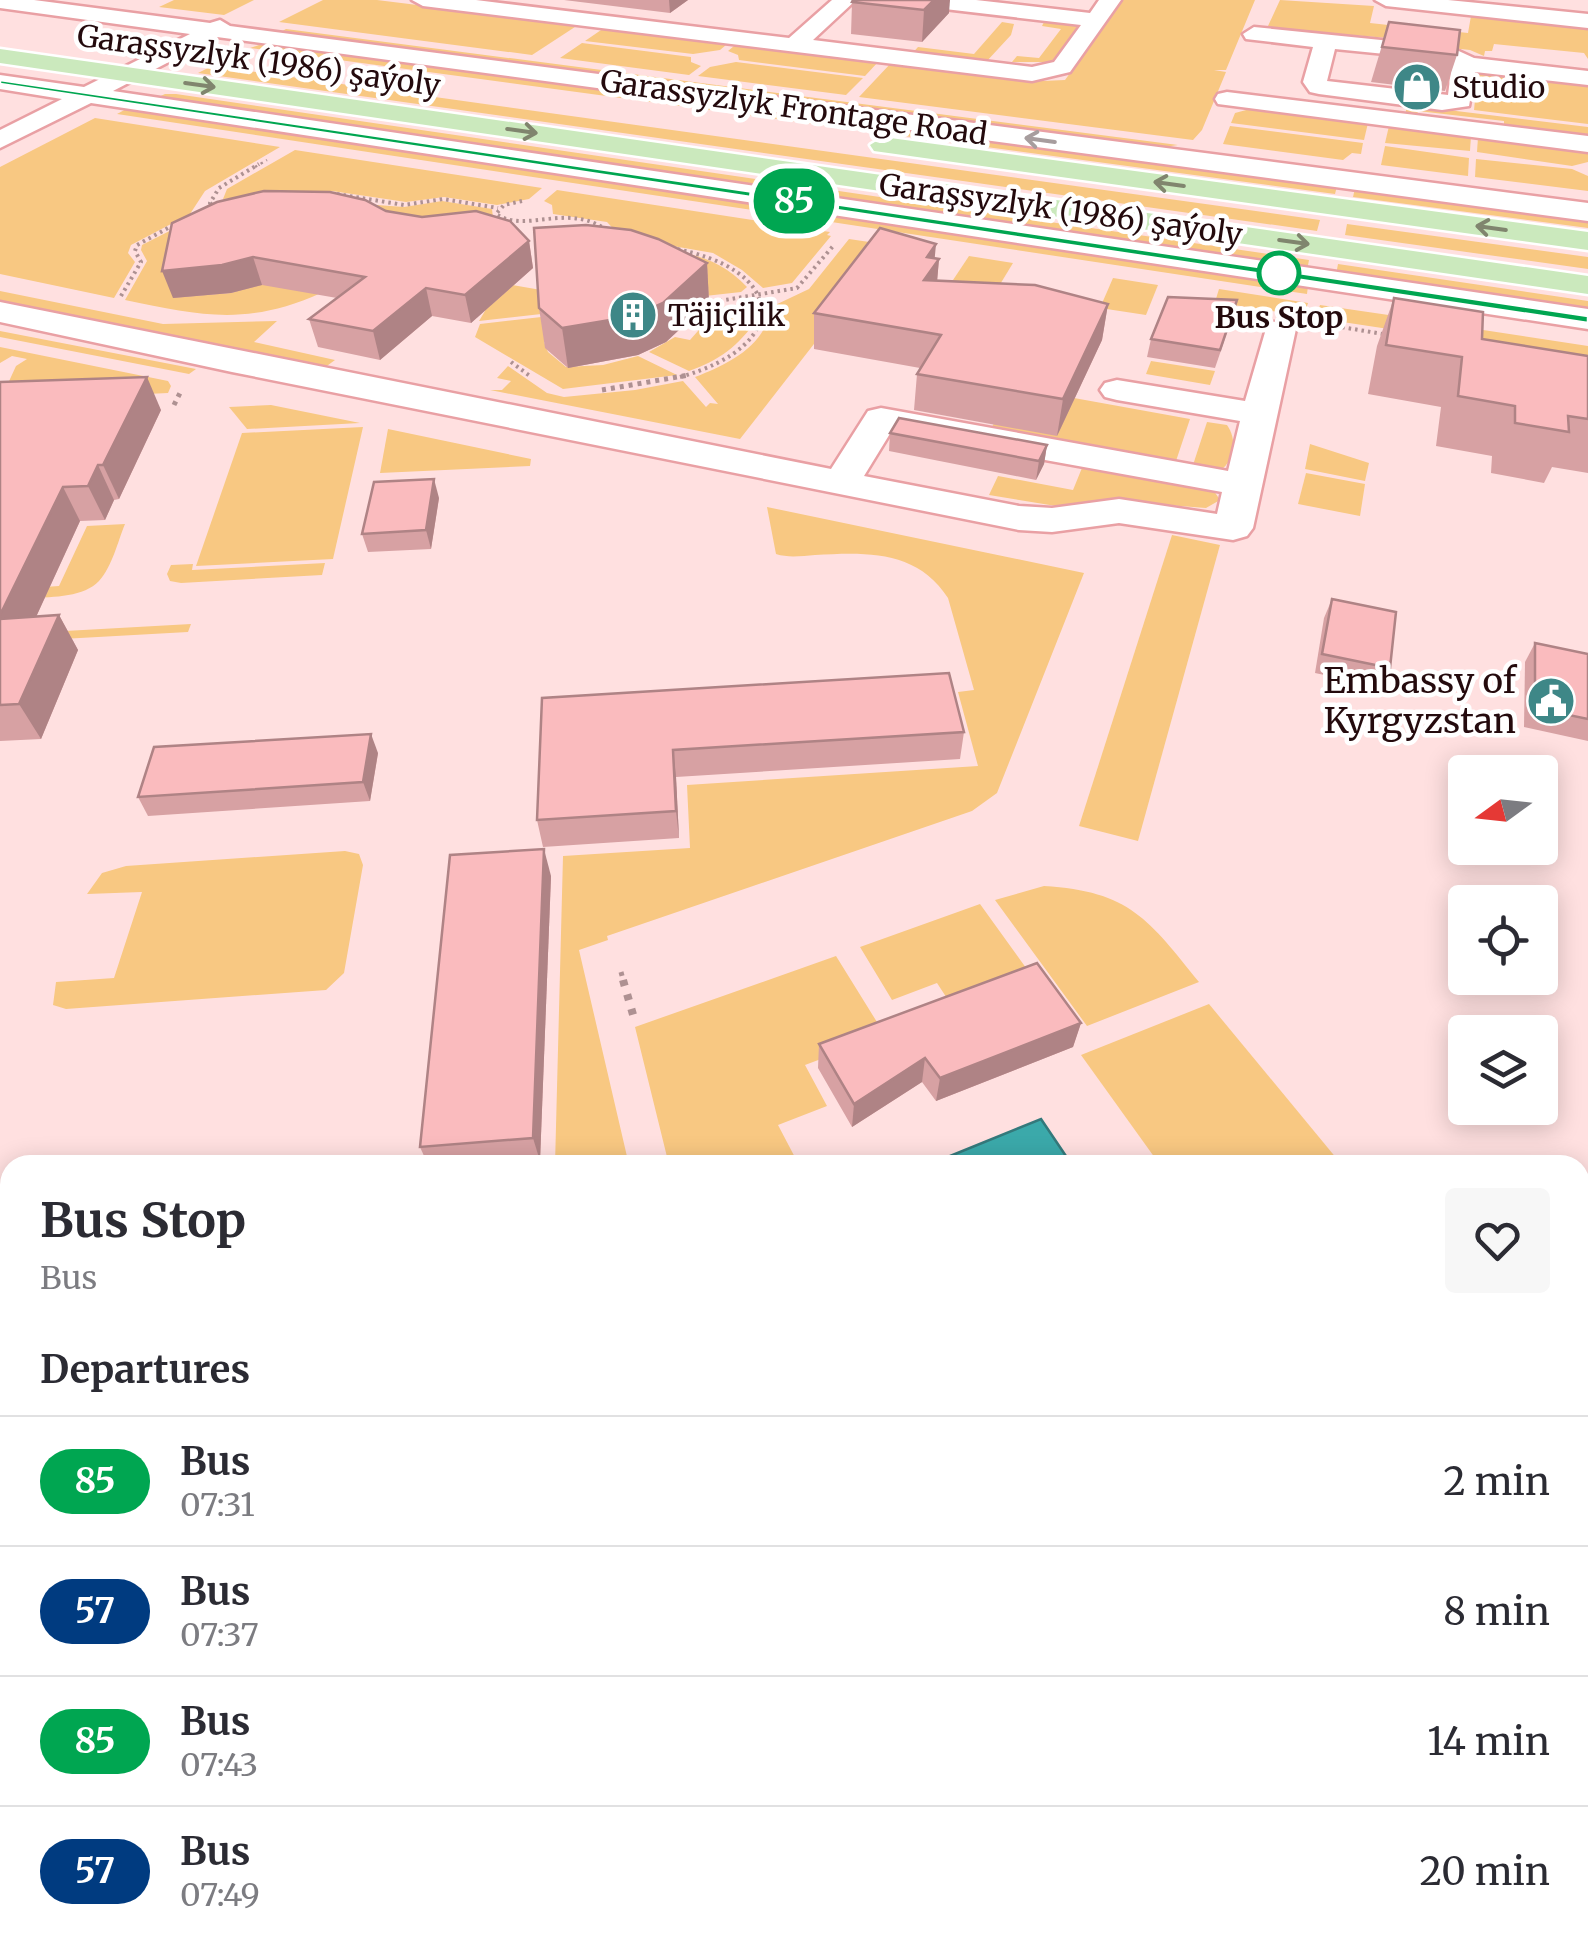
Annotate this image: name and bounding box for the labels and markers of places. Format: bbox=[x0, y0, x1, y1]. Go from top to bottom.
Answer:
shop icon: Studio bbox=[1391, 61, 1443, 113]
place label: Studio bbox=[1452, 68, 1545, 106]
marker: Bus Stop bbox=[1258, 252, 1300, 294]
building icon: Täjiçilik bbox=[607, 289, 659, 341]
place label: Täjiçilik bbox=[668, 296, 785, 334]
place label: Bus Stop bbox=[1215, 298, 1343, 336]
place label: Embassy of Kyrgyzstan bbox=[1323, 659, 1518, 743]
public building icon: Embassy of Kyrgyzstan bbox=[1525, 675, 1577, 727]

